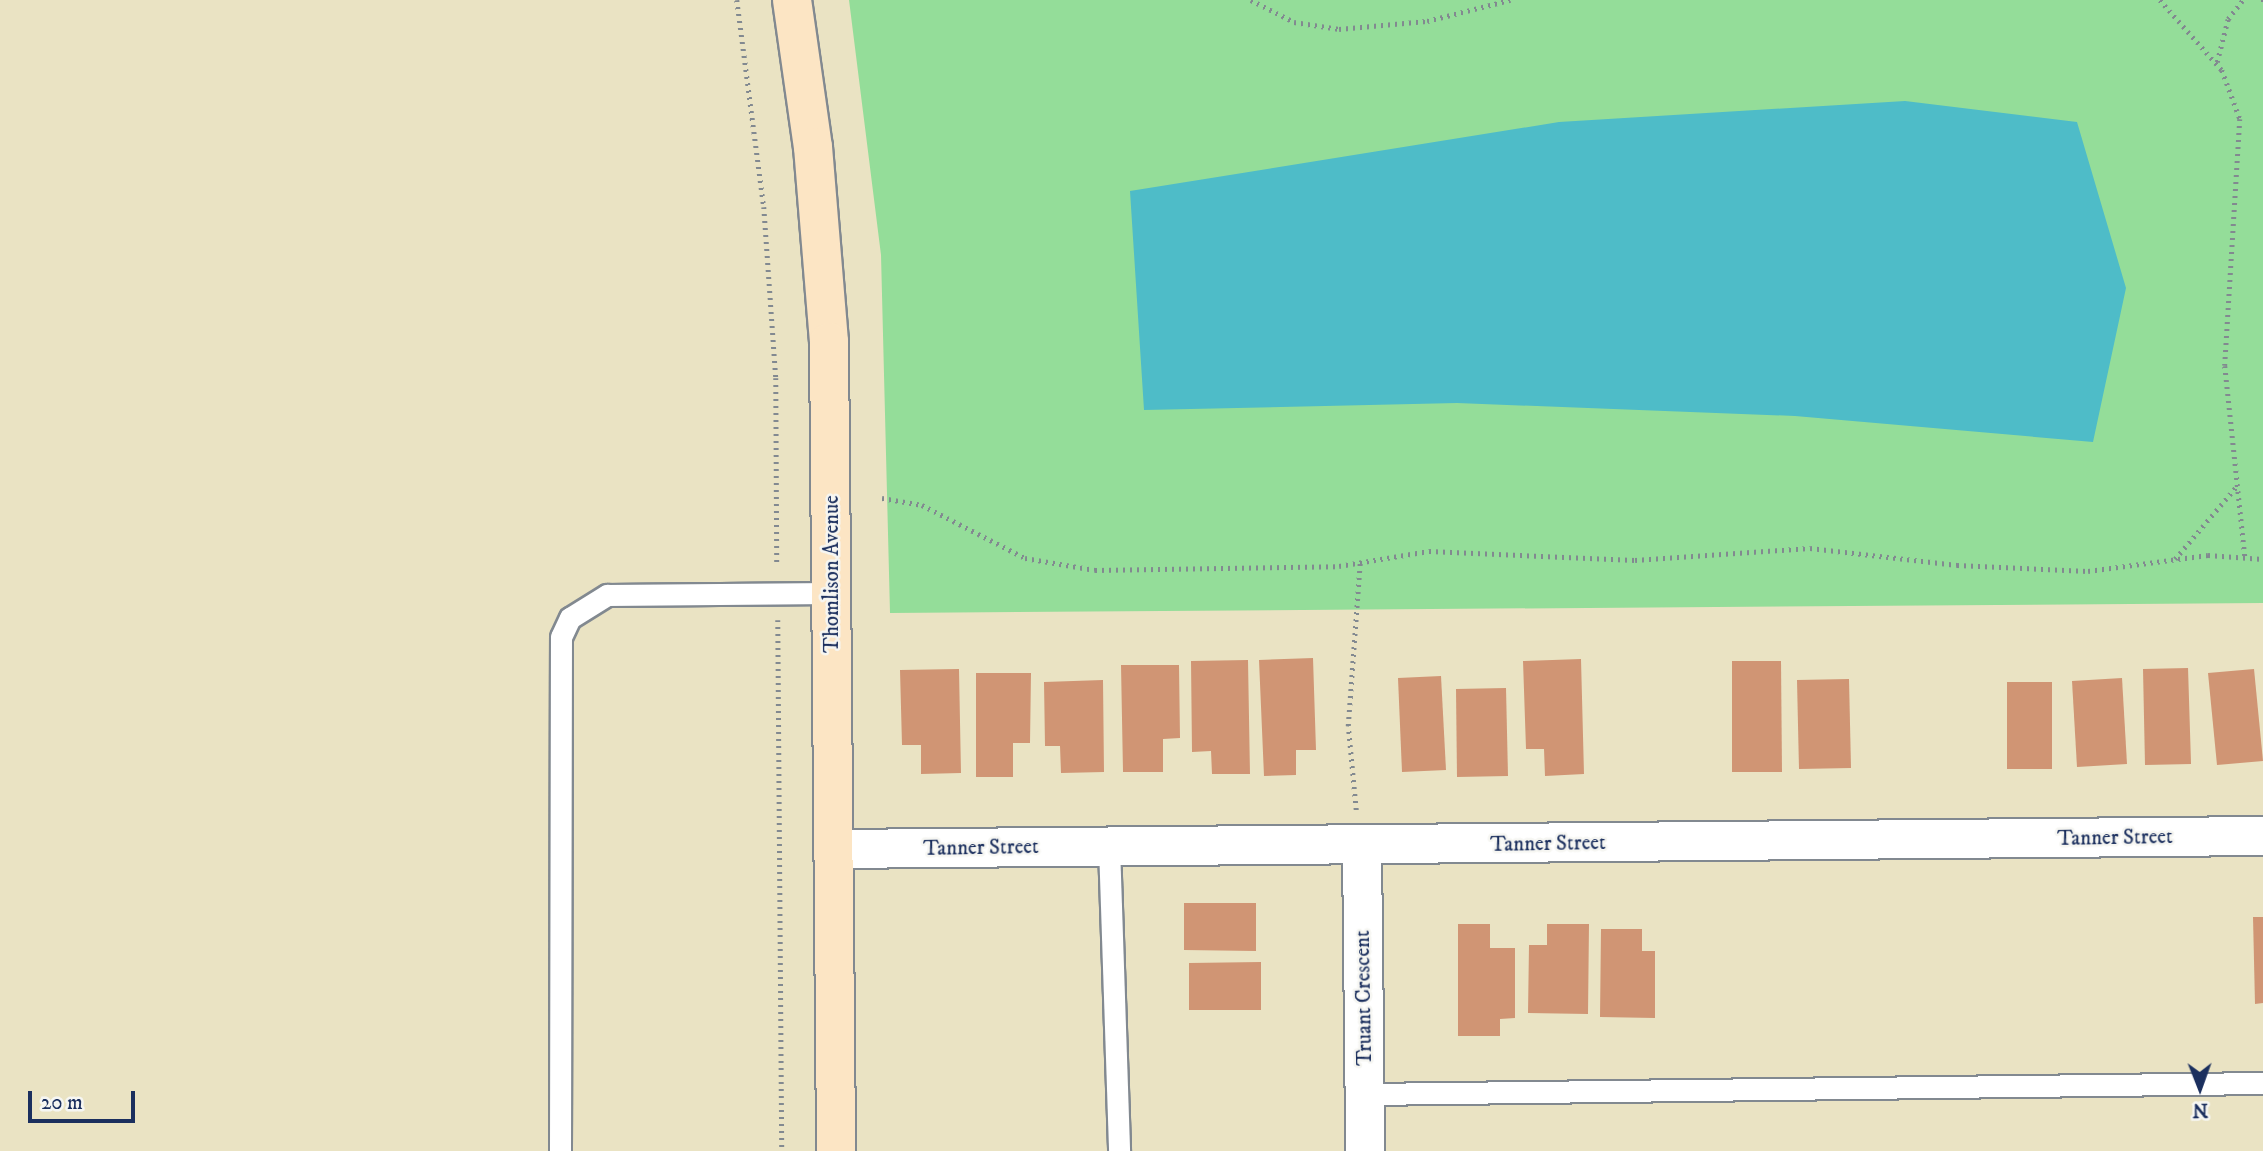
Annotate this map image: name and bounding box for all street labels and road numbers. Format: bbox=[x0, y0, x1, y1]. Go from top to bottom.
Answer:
street label: Thomlison Avenue bbox=[819, 495, 845, 653]
street label: Tanner Street bbox=[2057, 824, 2173, 852]
street label: Tanner Street bbox=[1490, 830, 1606, 858]
street label: Tanner Street bbox=[923, 834, 1039, 862]
street label: Truant Crescent bbox=[1350, 930, 1378, 1066]

